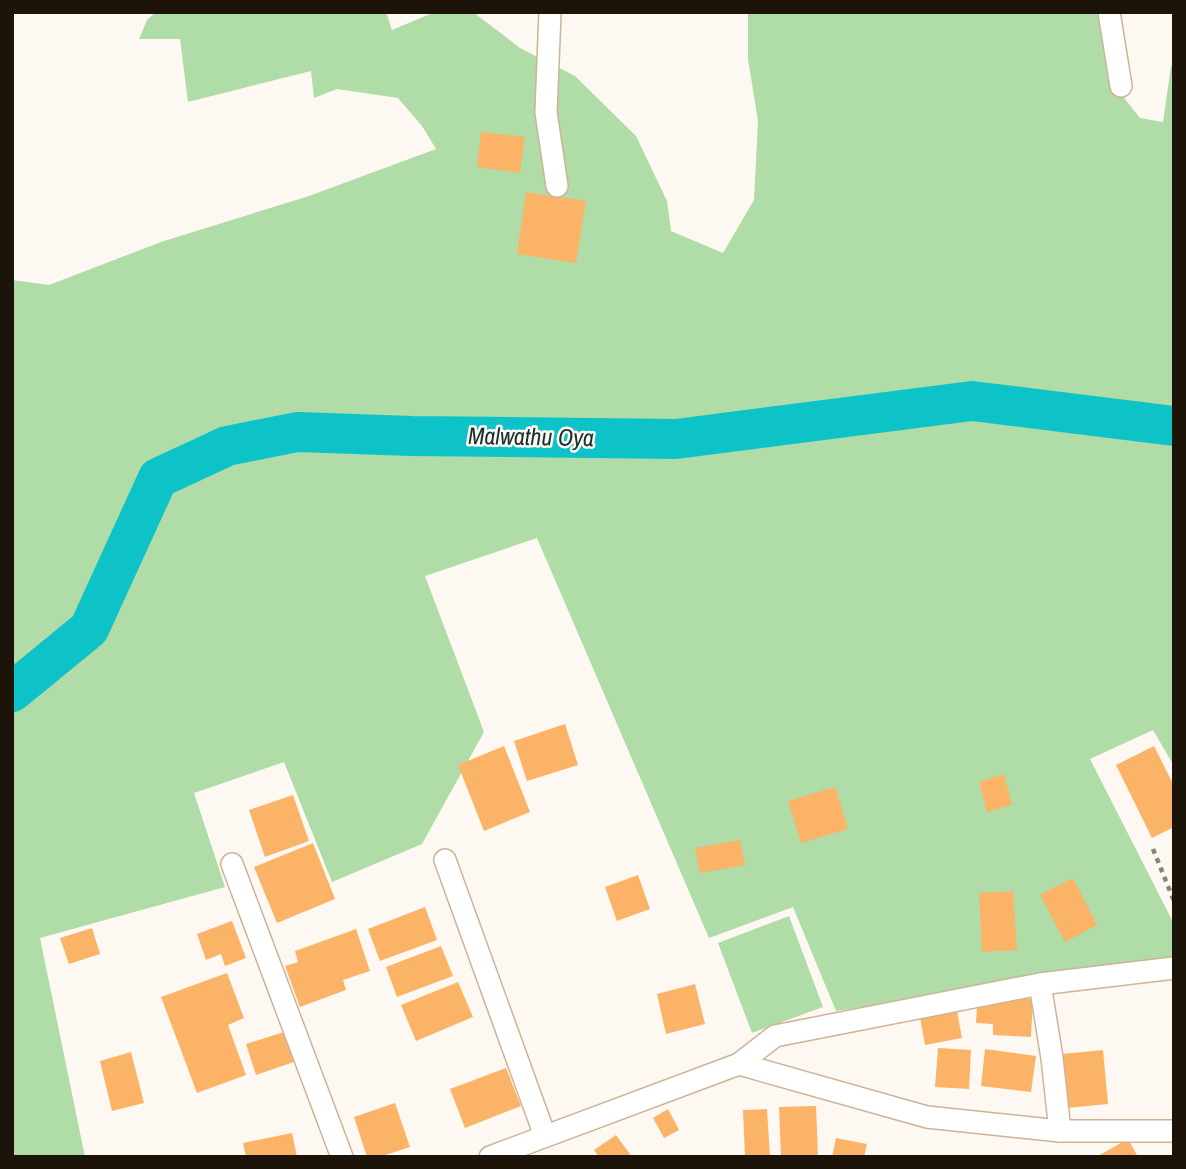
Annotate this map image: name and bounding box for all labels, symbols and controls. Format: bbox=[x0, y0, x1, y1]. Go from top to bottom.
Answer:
water label: Malwathu Oya bbox=[468, 419, 594, 453]

